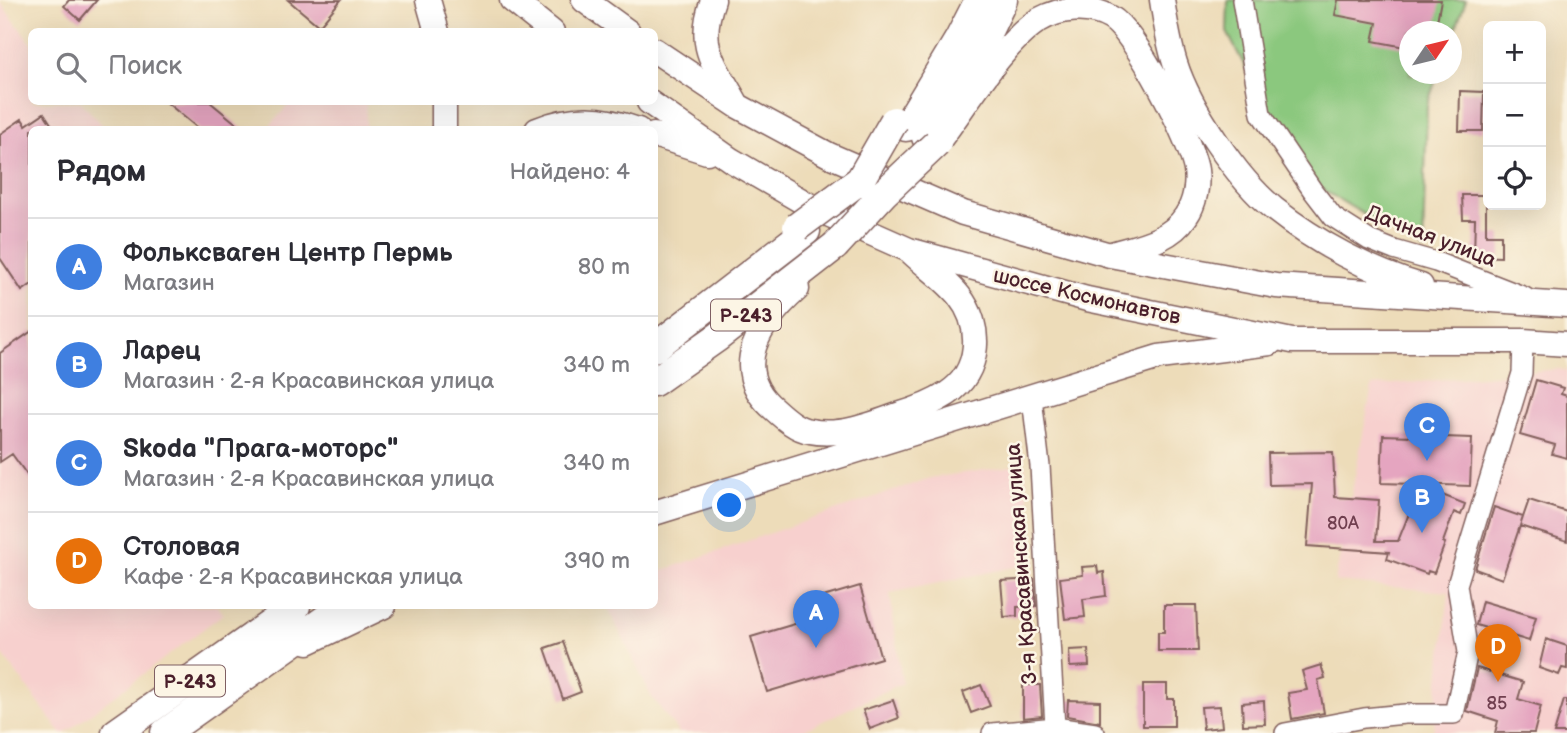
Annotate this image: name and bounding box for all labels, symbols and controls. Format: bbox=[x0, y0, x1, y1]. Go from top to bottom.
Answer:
north arrow bbox=[1399, 21, 1462, 84]
map controls bbox=[1483, 21, 1546, 210]
button: + bbox=[1483, 21, 1546, 84]
search box bbox=[28, 28, 658, 105]
icon: search bbox=[52, 48, 90, 86]
text: Поиск bbox=[108, 51, 182, 82]
button: − bbox=[1483, 84, 1546, 147]
button: locate bbox=[1483, 147, 1546, 210]
text: Рядом bbox=[56, 154, 146, 190]
text: Найдено: 4 bbox=[510, 158, 630, 186]
street label: Дачная улица bbox=[1362, 200, 1500, 273]
text: Фольксваген Центр Пермь bbox=[123, 238, 453, 269]
text: A bbox=[72, 253, 86, 281]
text: 80 m bbox=[578, 253, 630, 281]
street label: шоссе Космонавтов bbox=[991, 263, 1183, 330]
text: Магазин bbox=[123, 269, 215, 297]
road number: Р-243 bbox=[711, 300, 781, 330]
text: Ларец bbox=[123, 336, 201, 367]
text: B bbox=[71, 351, 87, 379]
text: 340 m bbox=[563, 351, 630, 379]
text: Магазин · 2-я Красавинская улица bbox=[123, 367, 494, 395]
pin: C bbox=[1404, 403, 1450, 461]
text: Skoda "Прага-моторс" bbox=[123, 434, 398, 465]
street label: 3-я Красавинская улица bbox=[1001, 442, 1042, 686]
text: C bbox=[71, 449, 87, 477]
text: 340 m bbox=[563, 449, 630, 477]
text: Магазин · 2-я Красавинская улица bbox=[123, 465, 494, 493]
pin: B bbox=[1399, 475, 1445, 533]
your location bbox=[712, 488, 746, 522]
house number: 80А bbox=[1327, 513, 1359, 534]
text: Столовая bbox=[123, 532, 240, 563]
text: D bbox=[71, 547, 87, 575]
text: 390 m bbox=[564, 547, 630, 575]
text: Кафе · 2-я Красавинская улица bbox=[123, 563, 463, 591]
pin: A bbox=[793, 590, 839, 648]
pin: D bbox=[1475, 624, 1521, 682]
road number: Р-243 bbox=[155, 666, 225, 696]
house number: 85 bbox=[1487, 693, 1507, 714]

